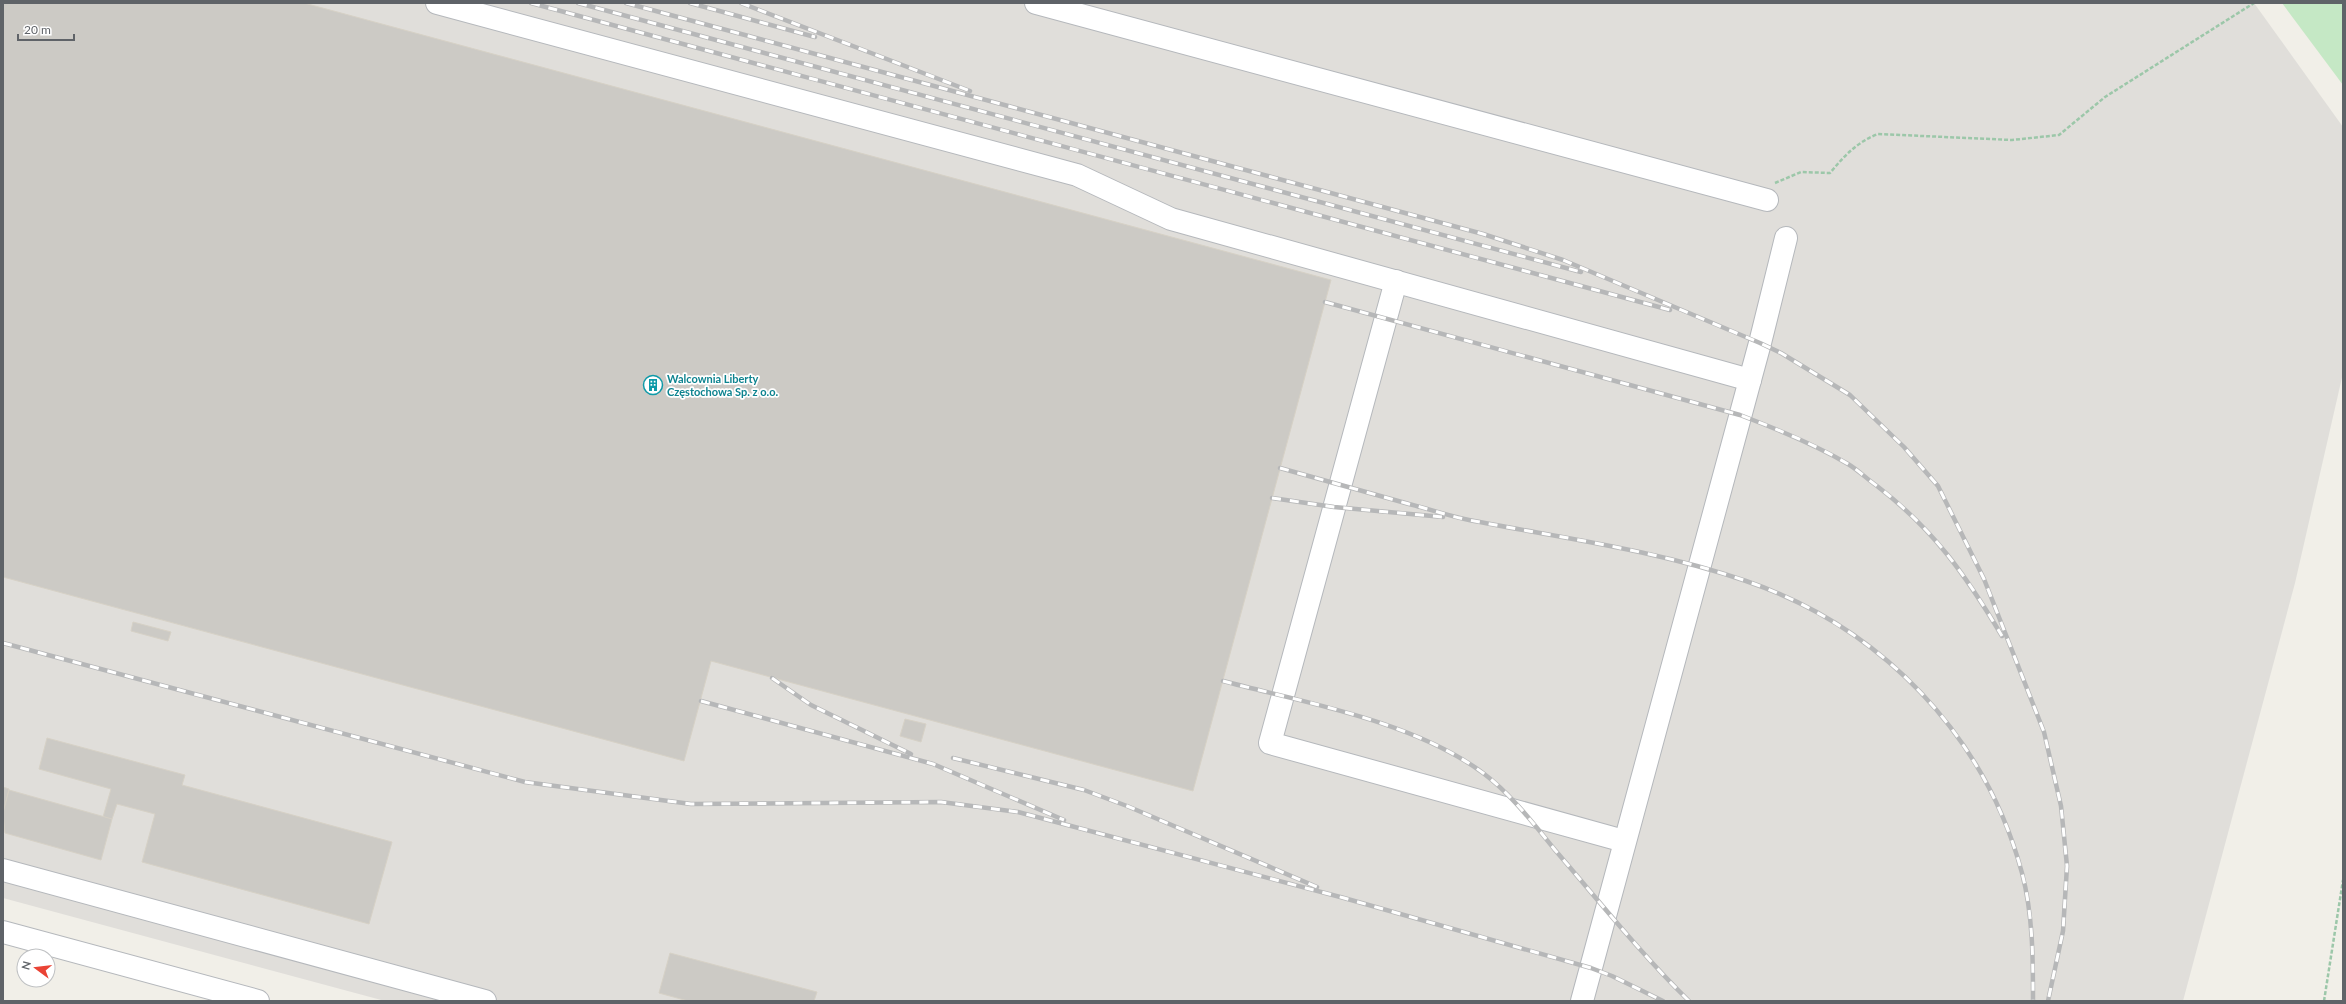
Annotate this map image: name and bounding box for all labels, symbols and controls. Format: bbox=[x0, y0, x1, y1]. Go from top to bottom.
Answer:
scale bar bbox=[18, 16, 74, 42]
text: 20 m bbox=[24, 22, 51, 37]
place label: Walcownia Liberty Częstochowa Sp. z o.o. bbox=[667, 372, 778, 398]
building icon: Walcownia Liberty Częstochowa Sp. z o.o. bbox=[642, 374, 664, 396]
north arrow bbox=[16, 948, 56, 988]
text: N bbox=[18, 960, 33, 971]

